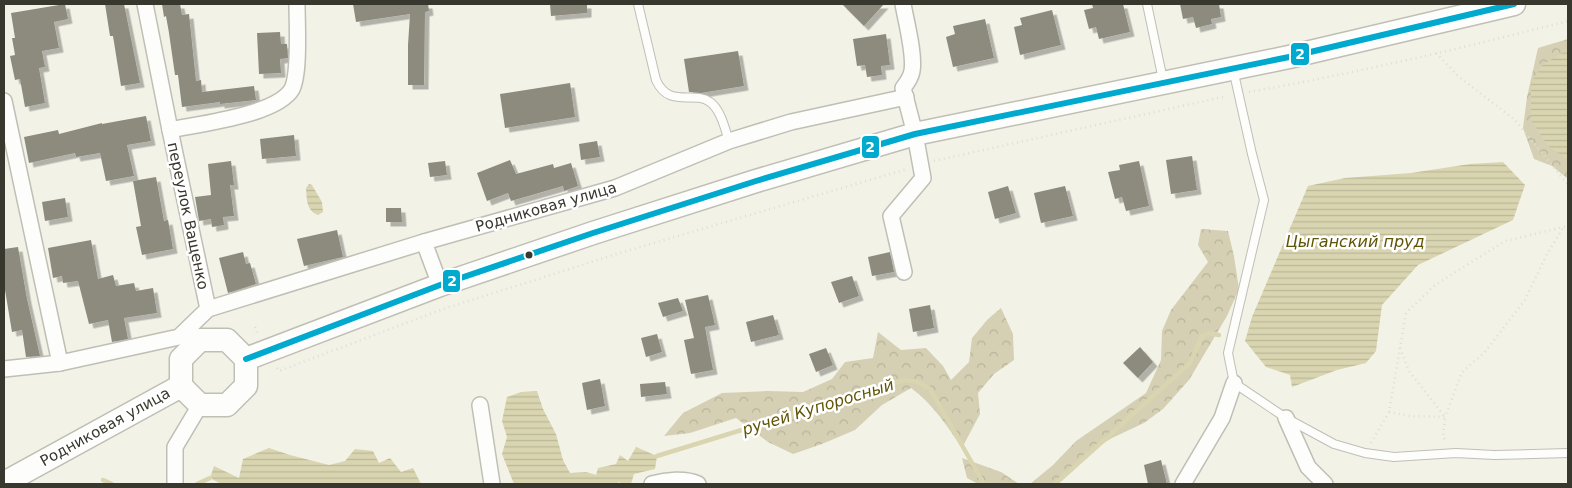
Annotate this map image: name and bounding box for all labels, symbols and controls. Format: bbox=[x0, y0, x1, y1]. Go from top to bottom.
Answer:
line badge: 2 bbox=[1290, 42, 1310, 66]
text: 2 bbox=[1295, 46, 1305, 62]
line badge: 2 bbox=[861, 135, 880, 159]
text: 2 bbox=[865, 139, 875, 155]
street label: переулок Ващенко bbox=[164, 141, 212, 291]
street label: Родниковая улица bbox=[473, 178, 619, 236]
water label: Цыганский пруд bbox=[1285, 232, 1425, 251]
unlabelled marker bbox=[524, 250, 534, 260]
line badge: 2 bbox=[442, 269, 461, 293]
text: 2 bbox=[447, 273, 457, 289]
water label: ручей Купоросный bbox=[739, 375, 896, 439]
street label: Родниковая улица bbox=[37, 384, 173, 470]

